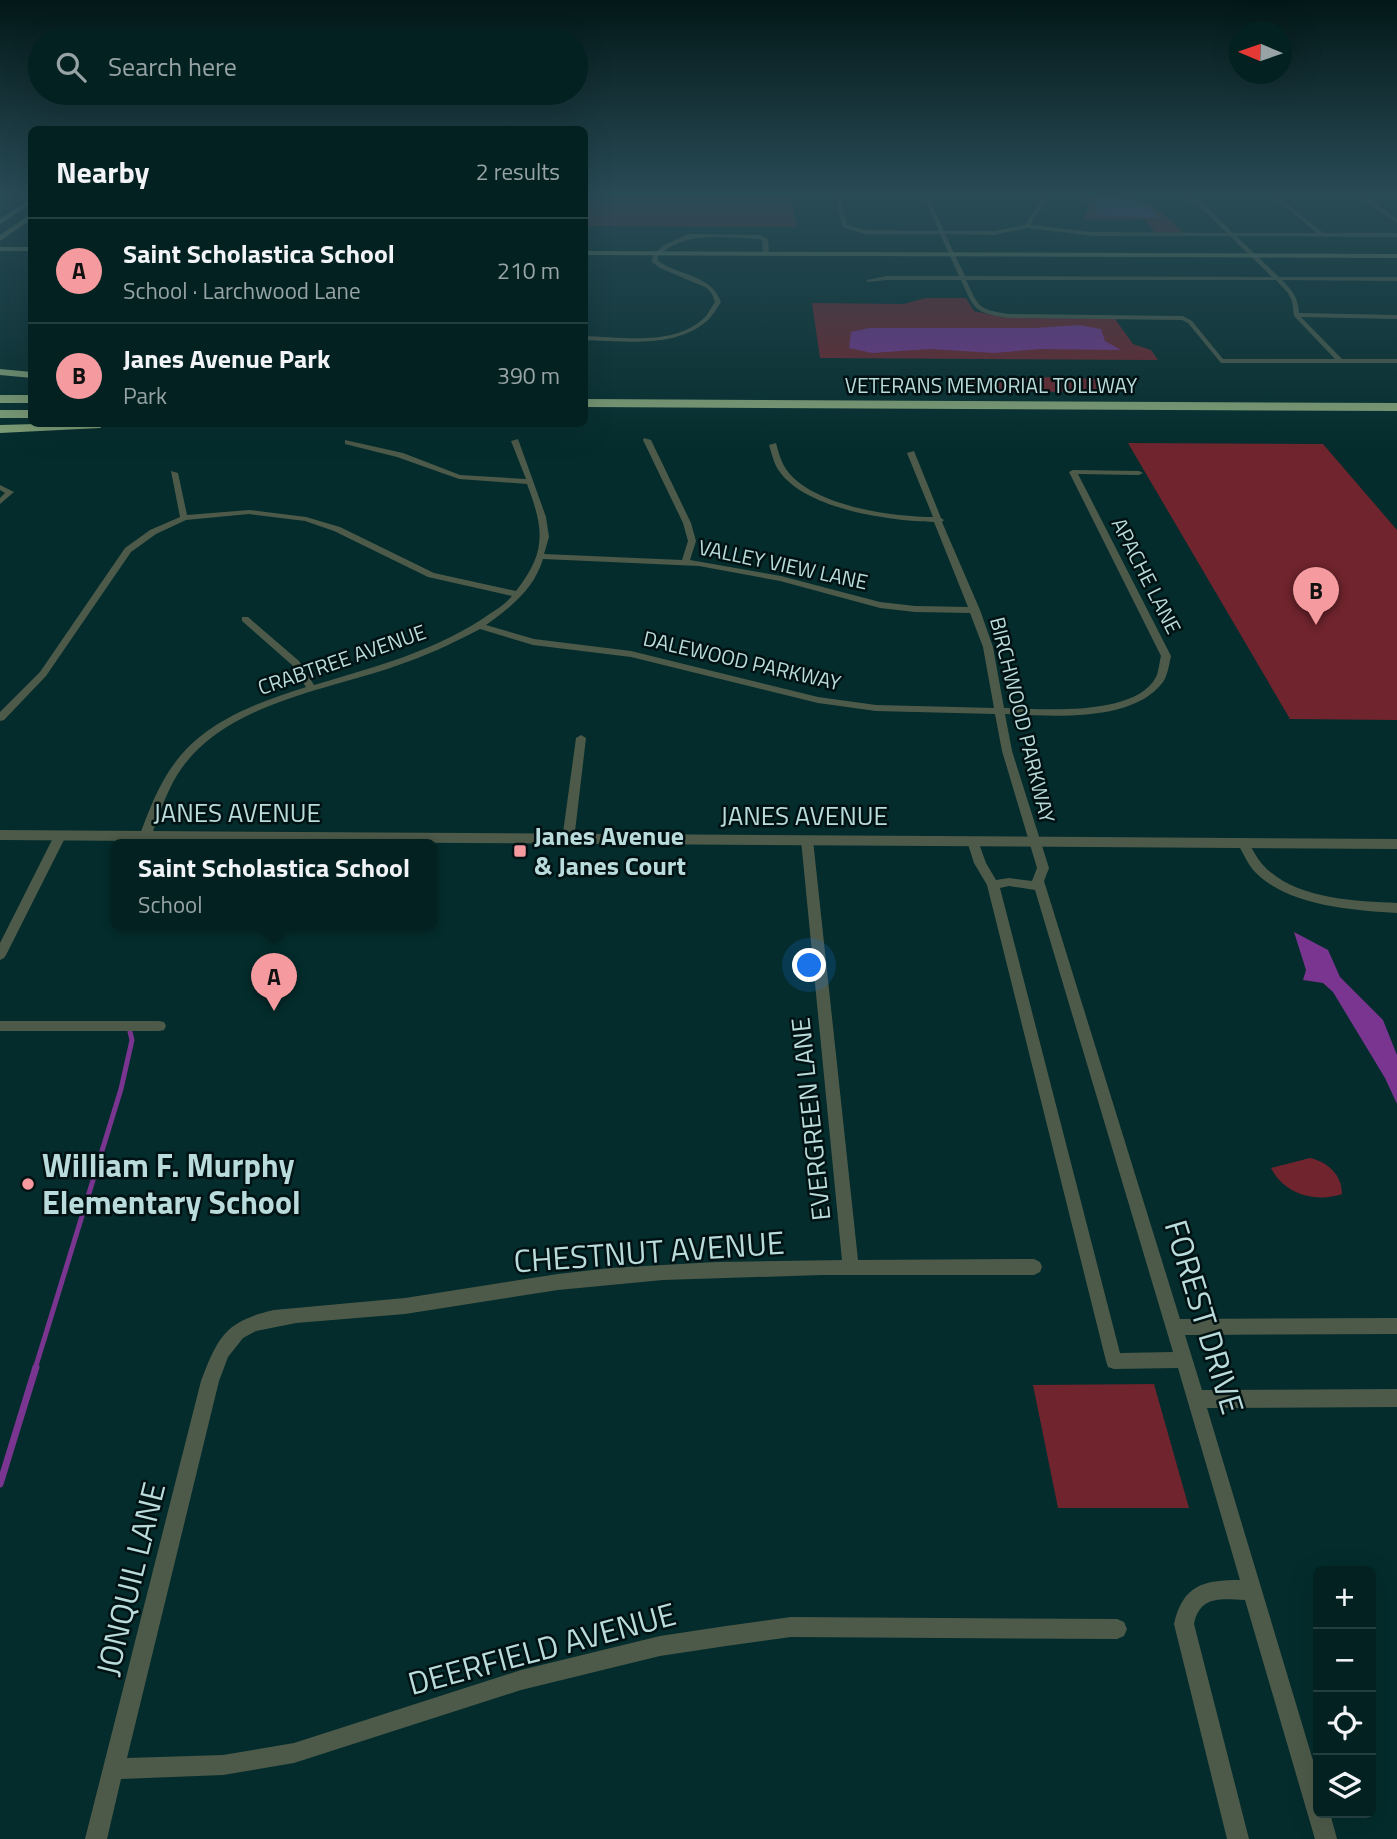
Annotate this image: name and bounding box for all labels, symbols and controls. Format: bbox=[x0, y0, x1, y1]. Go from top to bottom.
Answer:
north arrow bbox=[1229, 21, 1292, 84]
search box bbox=[28, 28, 588, 105]
text: Search here bbox=[108, 47, 237, 86]
icon: search bbox=[52, 48, 90, 86]
text: Nearby bbox=[56, 149, 149, 195]
text: 2 results bbox=[476, 154, 560, 189]
text: Saint Scholastica School bbox=[123, 234, 395, 273]
text: A bbox=[72, 253, 86, 288]
text: 210 m bbox=[497, 253, 560, 288]
text: School · Larchwood Lane bbox=[123, 273, 361, 308]
text: Janes Avenue Park bbox=[123, 339, 330, 378]
text: B bbox=[72, 358, 86, 393]
text: 390 m bbox=[497, 358, 560, 393]
street label: VETERANS MEMORIAL TOLLWAY bbox=[845, 369, 1138, 401]
text: Park bbox=[123, 378, 167, 413]
street label: APACHE LANE bbox=[1104, 512, 1190, 639]
street label: VALLEY VIEW LANE bbox=[696, 530, 871, 598]
pin: B bbox=[1293, 567, 1339, 625]
street label: BIRCHWOOD PARKWAY bbox=[982, 613, 1064, 827]
street label: CRABTREE AVENUE bbox=[253, 615, 430, 703]
street label: DALEWOOD PARKWAY bbox=[640, 622, 845, 699]
street label: JANES AVENUE bbox=[153, 793, 321, 832]
street label: JANES AVENUE bbox=[720, 796, 888, 835]
place label: Janes Avenue & Janes Court bbox=[534, 816, 686, 885]
popup bbox=[111, 839, 437, 930]
marker: Janes Avenue & Janes Court bbox=[512, 843, 528, 859]
text: Saint Scholastica School bbox=[138, 848, 410, 887]
text: School bbox=[138, 887, 203, 922]
your location bbox=[792, 948, 826, 982]
pin: A bbox=[251, 953, 297, 1011]
street label: EVERGREEN LANE bbox=[780, 1016, 841, 1222]
place label: William F. Murphy Elementary School bbox=[42, 1141, 301, 1226]
marker: William F. Murphy Elementary School bbox=[20, 1176, 36, 1192]
street label: FOREST DRIVE bbox=[1153, 1214, 1257, 1420]
street label: CHESTNUT AVENUE bbox=[512, 1218, 786, 1284]
street label: JONQUIL LANE bbox=[83, 1477, 177, 1680]
map controls bbox=[1313, 1566, 1376, 1818]
button: + bbox=[1313, 1566, 1376, 1629]
street label: DEERFIELD AVENUE bbox=[402, 1589, 681, 1707]
button: − bbox=[1313, 1629, 1376, 1692]
button: locate bbox=[1313, 1692, 1376, 1755]
button: layers bbox=[1313, 1755, 1376, 1818]

